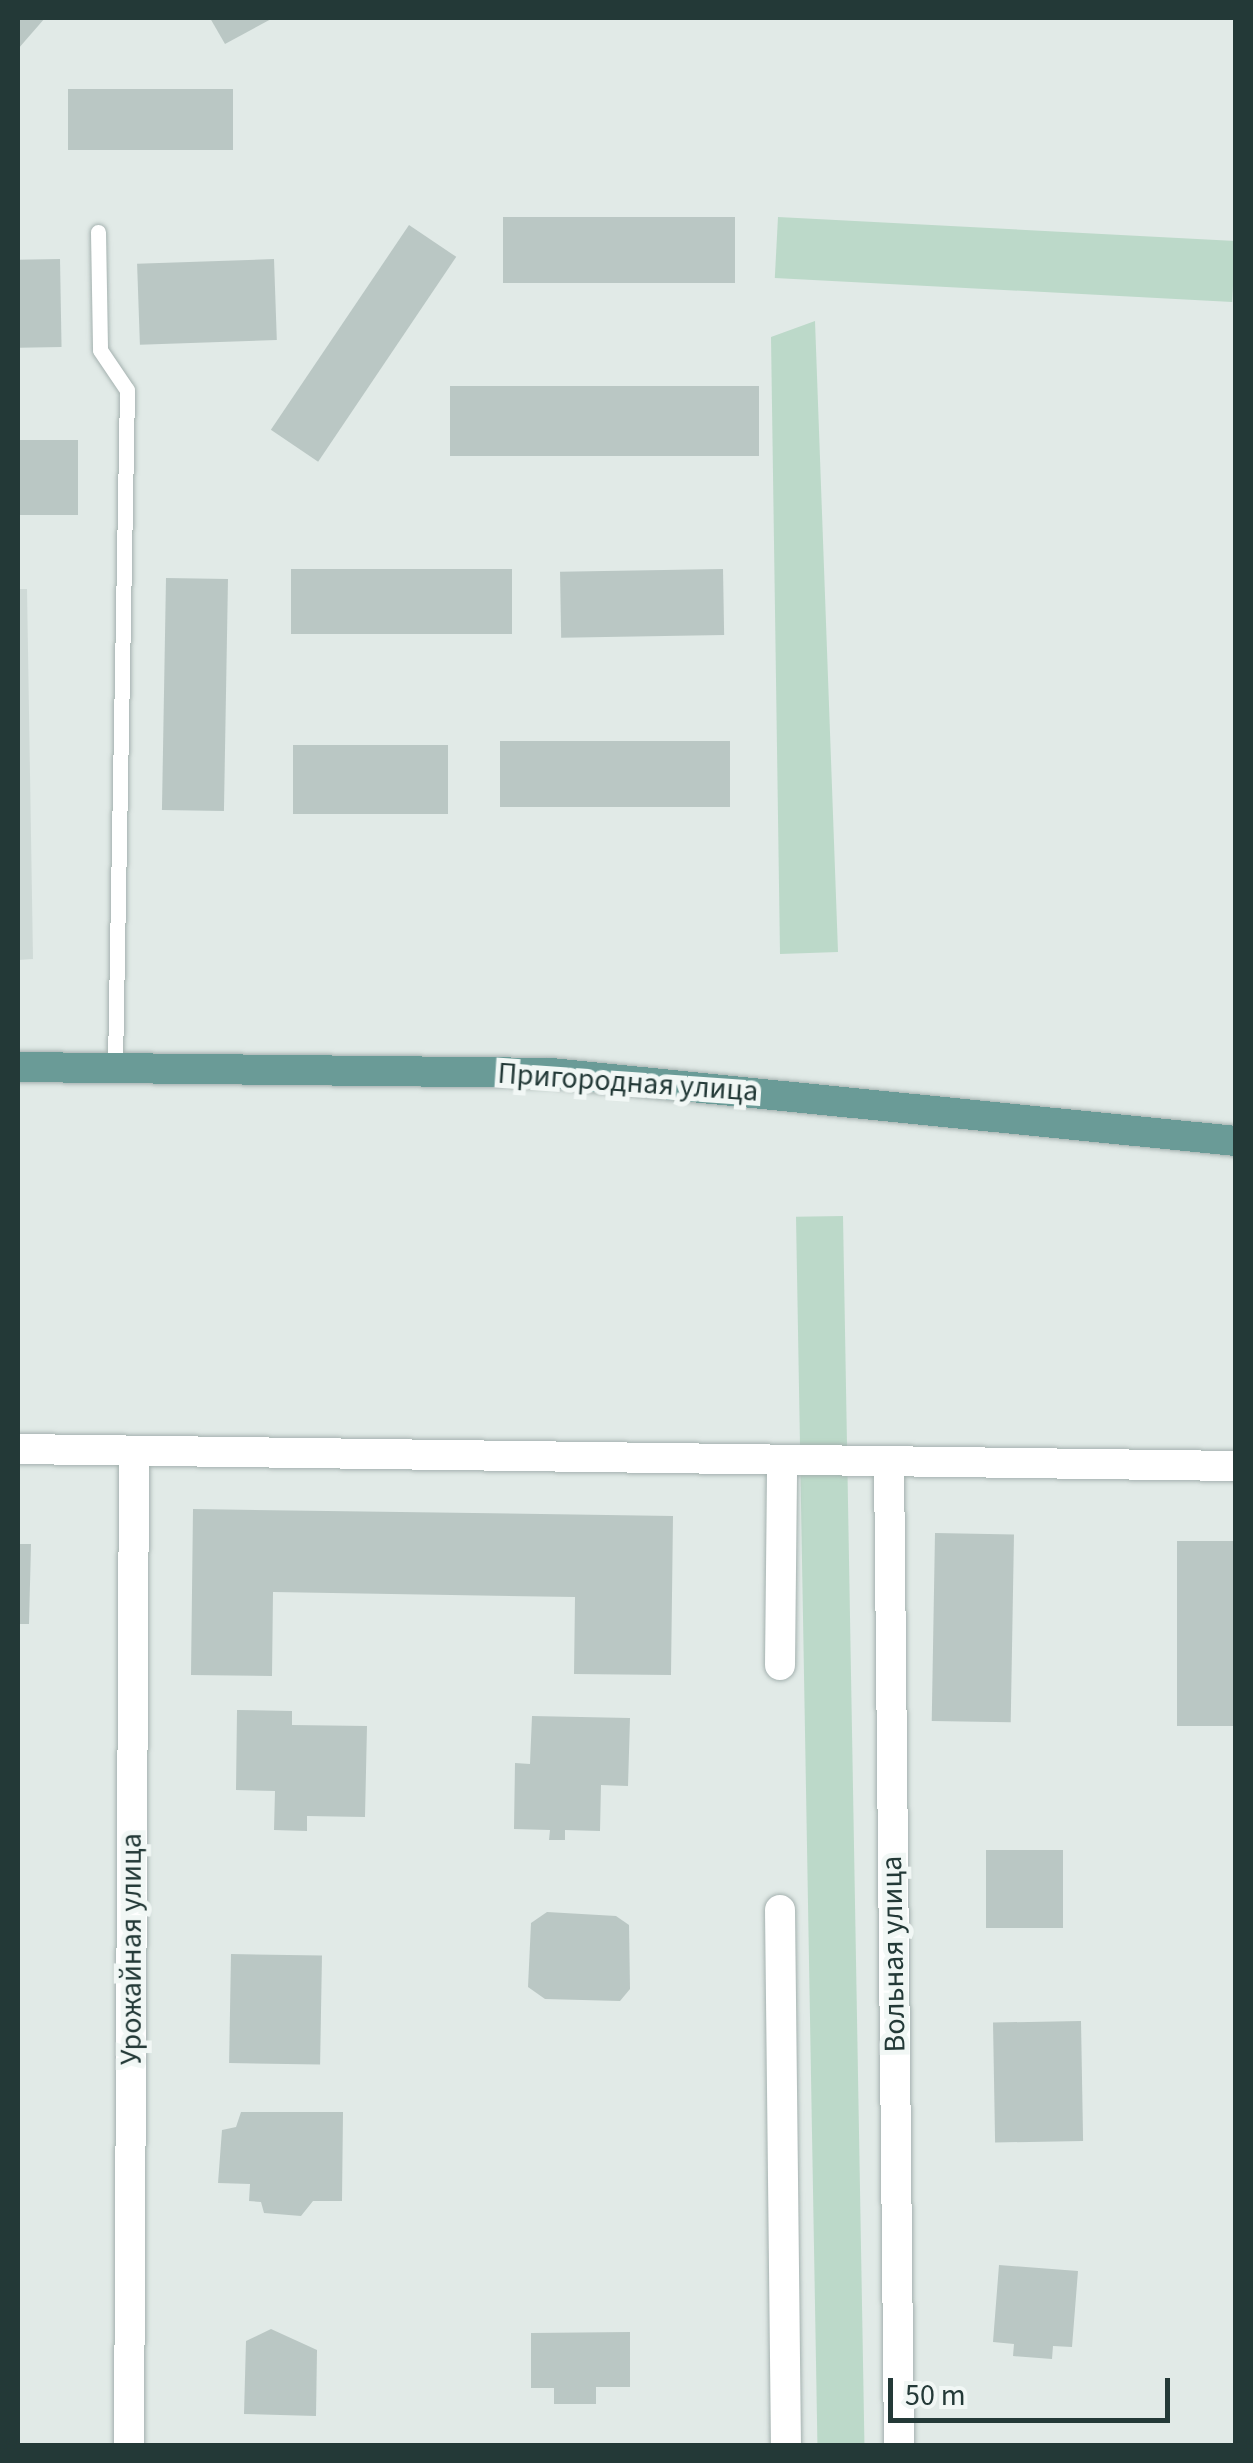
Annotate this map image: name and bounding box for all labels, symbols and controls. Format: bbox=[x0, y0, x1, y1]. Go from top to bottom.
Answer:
street label: Пригородная улица bbox=[496, 1056, 760, 1110]
street label: Урожайная улица bbox=[114, 1833, 150, 2065]
street label: Вольная улица bbox=[874, 1855, 914, 2053]
scale bar bbox=[893, 2358, 1176, 2420]
text: 50 m bbox=[905, 2374, 966, 2417]

